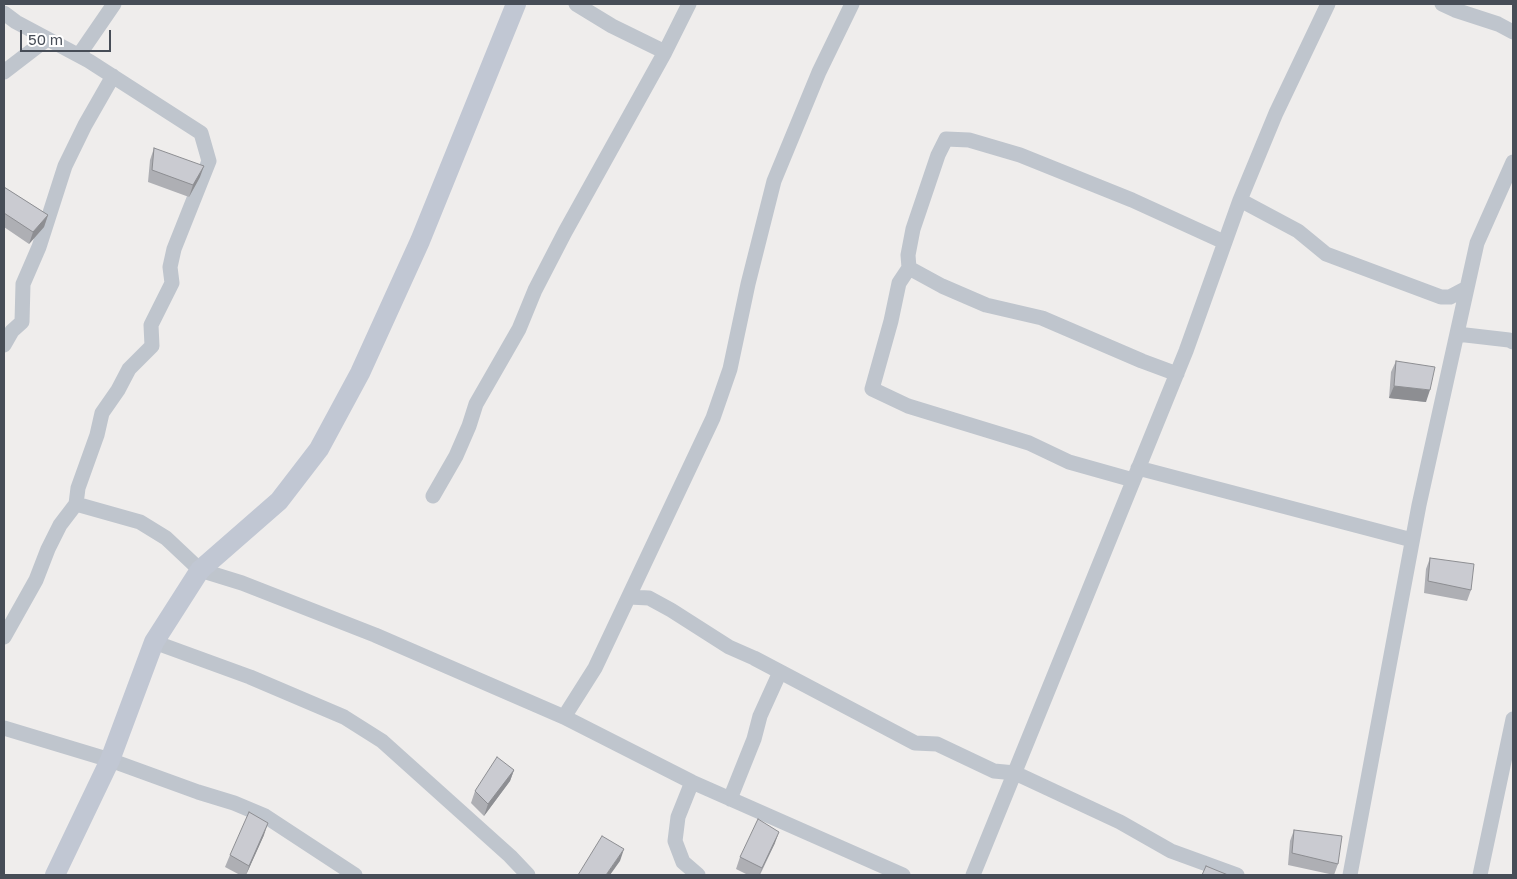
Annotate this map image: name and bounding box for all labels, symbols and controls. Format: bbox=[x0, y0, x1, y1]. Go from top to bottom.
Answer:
scale bar bbox=[22, 20, 114, 52]
text: 50 m bbox=[28, 30, 63, 48]

